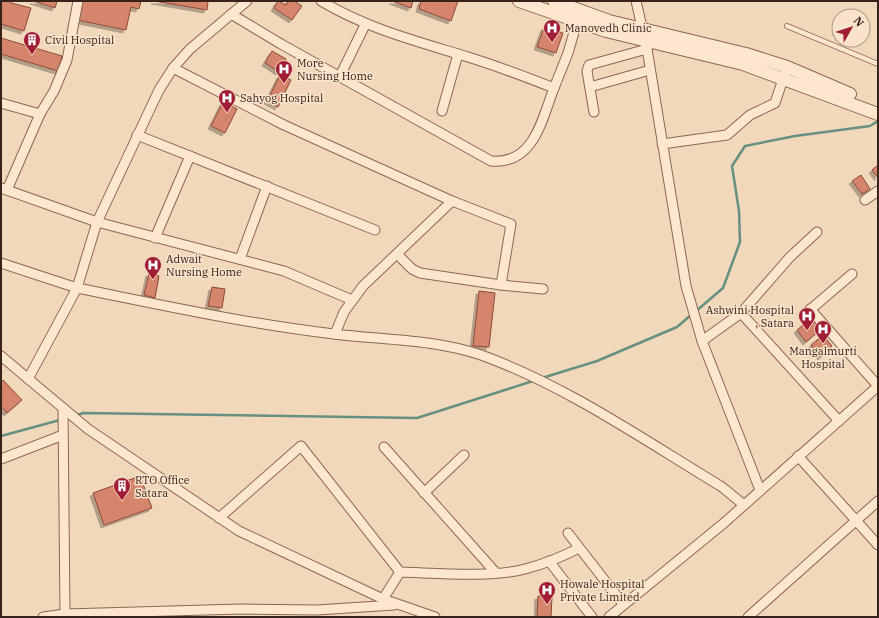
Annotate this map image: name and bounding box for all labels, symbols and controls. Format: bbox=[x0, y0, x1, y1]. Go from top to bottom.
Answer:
north arrow bbox=[831, 8, 871, 48]
text: N bbox=[851, 14, 867, 30]
hospital icon: Manovedh Clinic bbox=[542, 18, 562, 43]
place label: Manovedh Clinic bbox=[565, 21, 652, 35]
building icon: Civil Hospital bbox=[22, 30, 42, 55]
place label: Civil Hospital bbox=[45, 33, 114, 47]
place label: More Nursing Home bbox=[297, 56, 373, 83]
hospital icon: More Nursing Home bbox=[274, 59, 294, 84]
hospital icon: Sahyog Hospital bbox=[217, 88, 237, 113]
place label: Sahyog Hospital bbox=[240, 91, 323, 105]
place label: Adwait Nursing Home bbox=[166, 252, 242, 279]
hospital icon: Adwait Nursing Home bbox=[143, 255, 163, 280]
place label: Ashwini Hospital , Satara bbox=[706, 303, 794, 330]
hospital icon: Ashwini Hospital , Satara bbox=[797, 306, 817, 331]
hospital icon: Mangalmurti Hospital bbox=[813, 319, 833, 344]
place label: Mangalmurti Hospital bbox=[789, 344, 857, 371]
place label: RTO Office Satara bbox=[135, 473, 190, 500]
building icon: RTO Office Satara bbox=[112, 476, 132, 501]
place label: Howale Hospital Private Limited bbox=[560, 577, 645, 604]
hospital icon: Howale Hospital Private Limited bbox=[537, 580, 557, 605]

